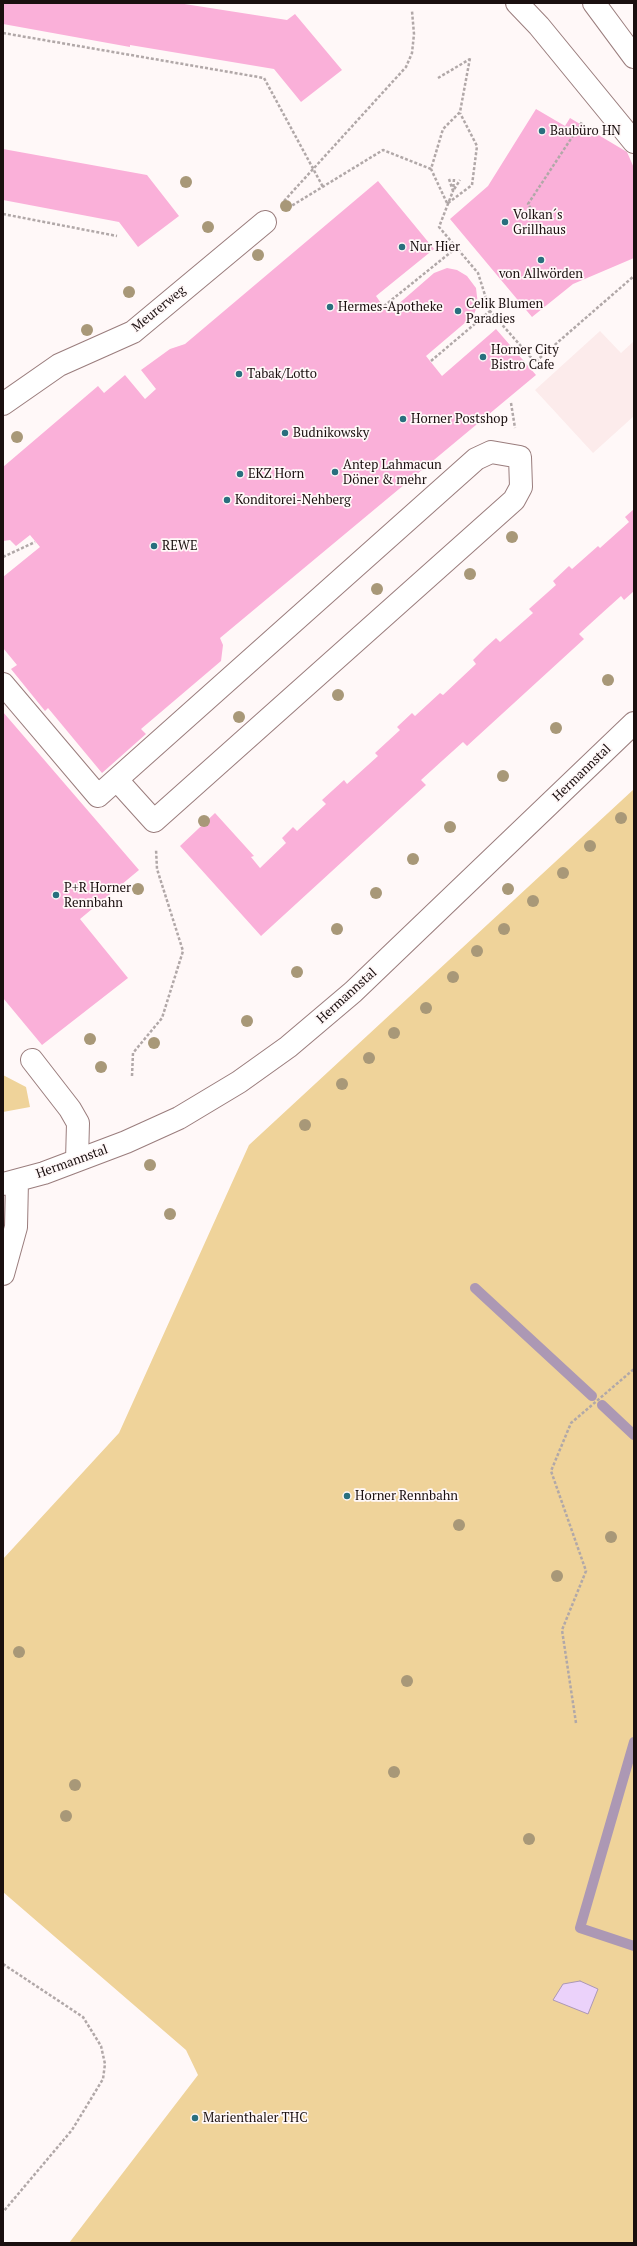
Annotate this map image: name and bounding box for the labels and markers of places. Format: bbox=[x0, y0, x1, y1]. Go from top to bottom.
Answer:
place label: Baubüro HN bbox=[550, 123, 621, 139]
marker: Baubüro HN bbox=[537, 126, 547, 136]
place label: Volkan´s Grillhaus bbox=[513, 207, 566, 238]
marker: Volkan´s Grillhaus bbox=[500, 217, 510, 227]
place label: Nur Hier bbox=[410, 239, 460, 255]
marker: Nur Hier bbox=[397, 242, 407, 252]
marker: von Allwörden bbox=[536, 255, 546, 265]
place label: von Allwörden bbox=[499, 266, 583, 282]
place label: Celik Blumen Paradies bbox=[466, 296, 543, 327]
place label: Hermes-Apotheke bbox=[338, 299, 443, 315]
marker: Hermes-Apotheke bbox=[325, 302, 335, 312]
marker: Celik Blumen Paradies bbox=[453, 306, 463, 316]
place label: Horner City Bistro Cafe bbox=[491, 342, 559, 373]
marker: Horner City Bistro Cafe bbox=[478, 352, 488, 362]
place label: Tabak/Lotto bbox=[247, 366, 317, 382]
marker: Tabak/Lotto bbox=[234, 369, 244, 379]
place label: Horner Postshop bbox=[411, 411, 508, 427]
marker: Horner Postshop bbox=[398, 414, 408, 424]
place label: Budnikowsky bbox=[293, 425, 369, 441]
marker: Budnikowsky bbox=[280, 428, 290, 438]
place label: Antep Lahmacun Döner & mehr bbox=[343, 457, 442, 488]
place label: EKZ Horn bbox=[248, 466, 304, 482]
marker: Antep Lahmacun Döner & mehr bbox=[330, 467, 340, 477]
marker: EKZ Horn bbox=[235, 469, 245, 479]
place label: Konditorei-Nehberg bbox=[235, 492, 351, 508]
marker: Konditorei-Nehberg bbox=[222, 495, 232, 505]
place label: REWE bbox=[162, 538, 198, 554]
marker: REWE bbox=[149, 541, 159, 551]
place label: P+R Horner Rennbahn bbox=[64, 880, 131, 911]
marker: P+R Horner Rennbahn bbox=[51, 890, 61, 900]
place label: Horner Rennbahn bbox=[355, 1488, 458, 1504]
marker: Horner Rennbahn bbox=[342, 1491, 352, 1501]
place label: Marienthaler THC bbox=[203, 2110, 308, 2126]
marker: Marienthaler THC bbox=[190, 2113, 200, 2123]

